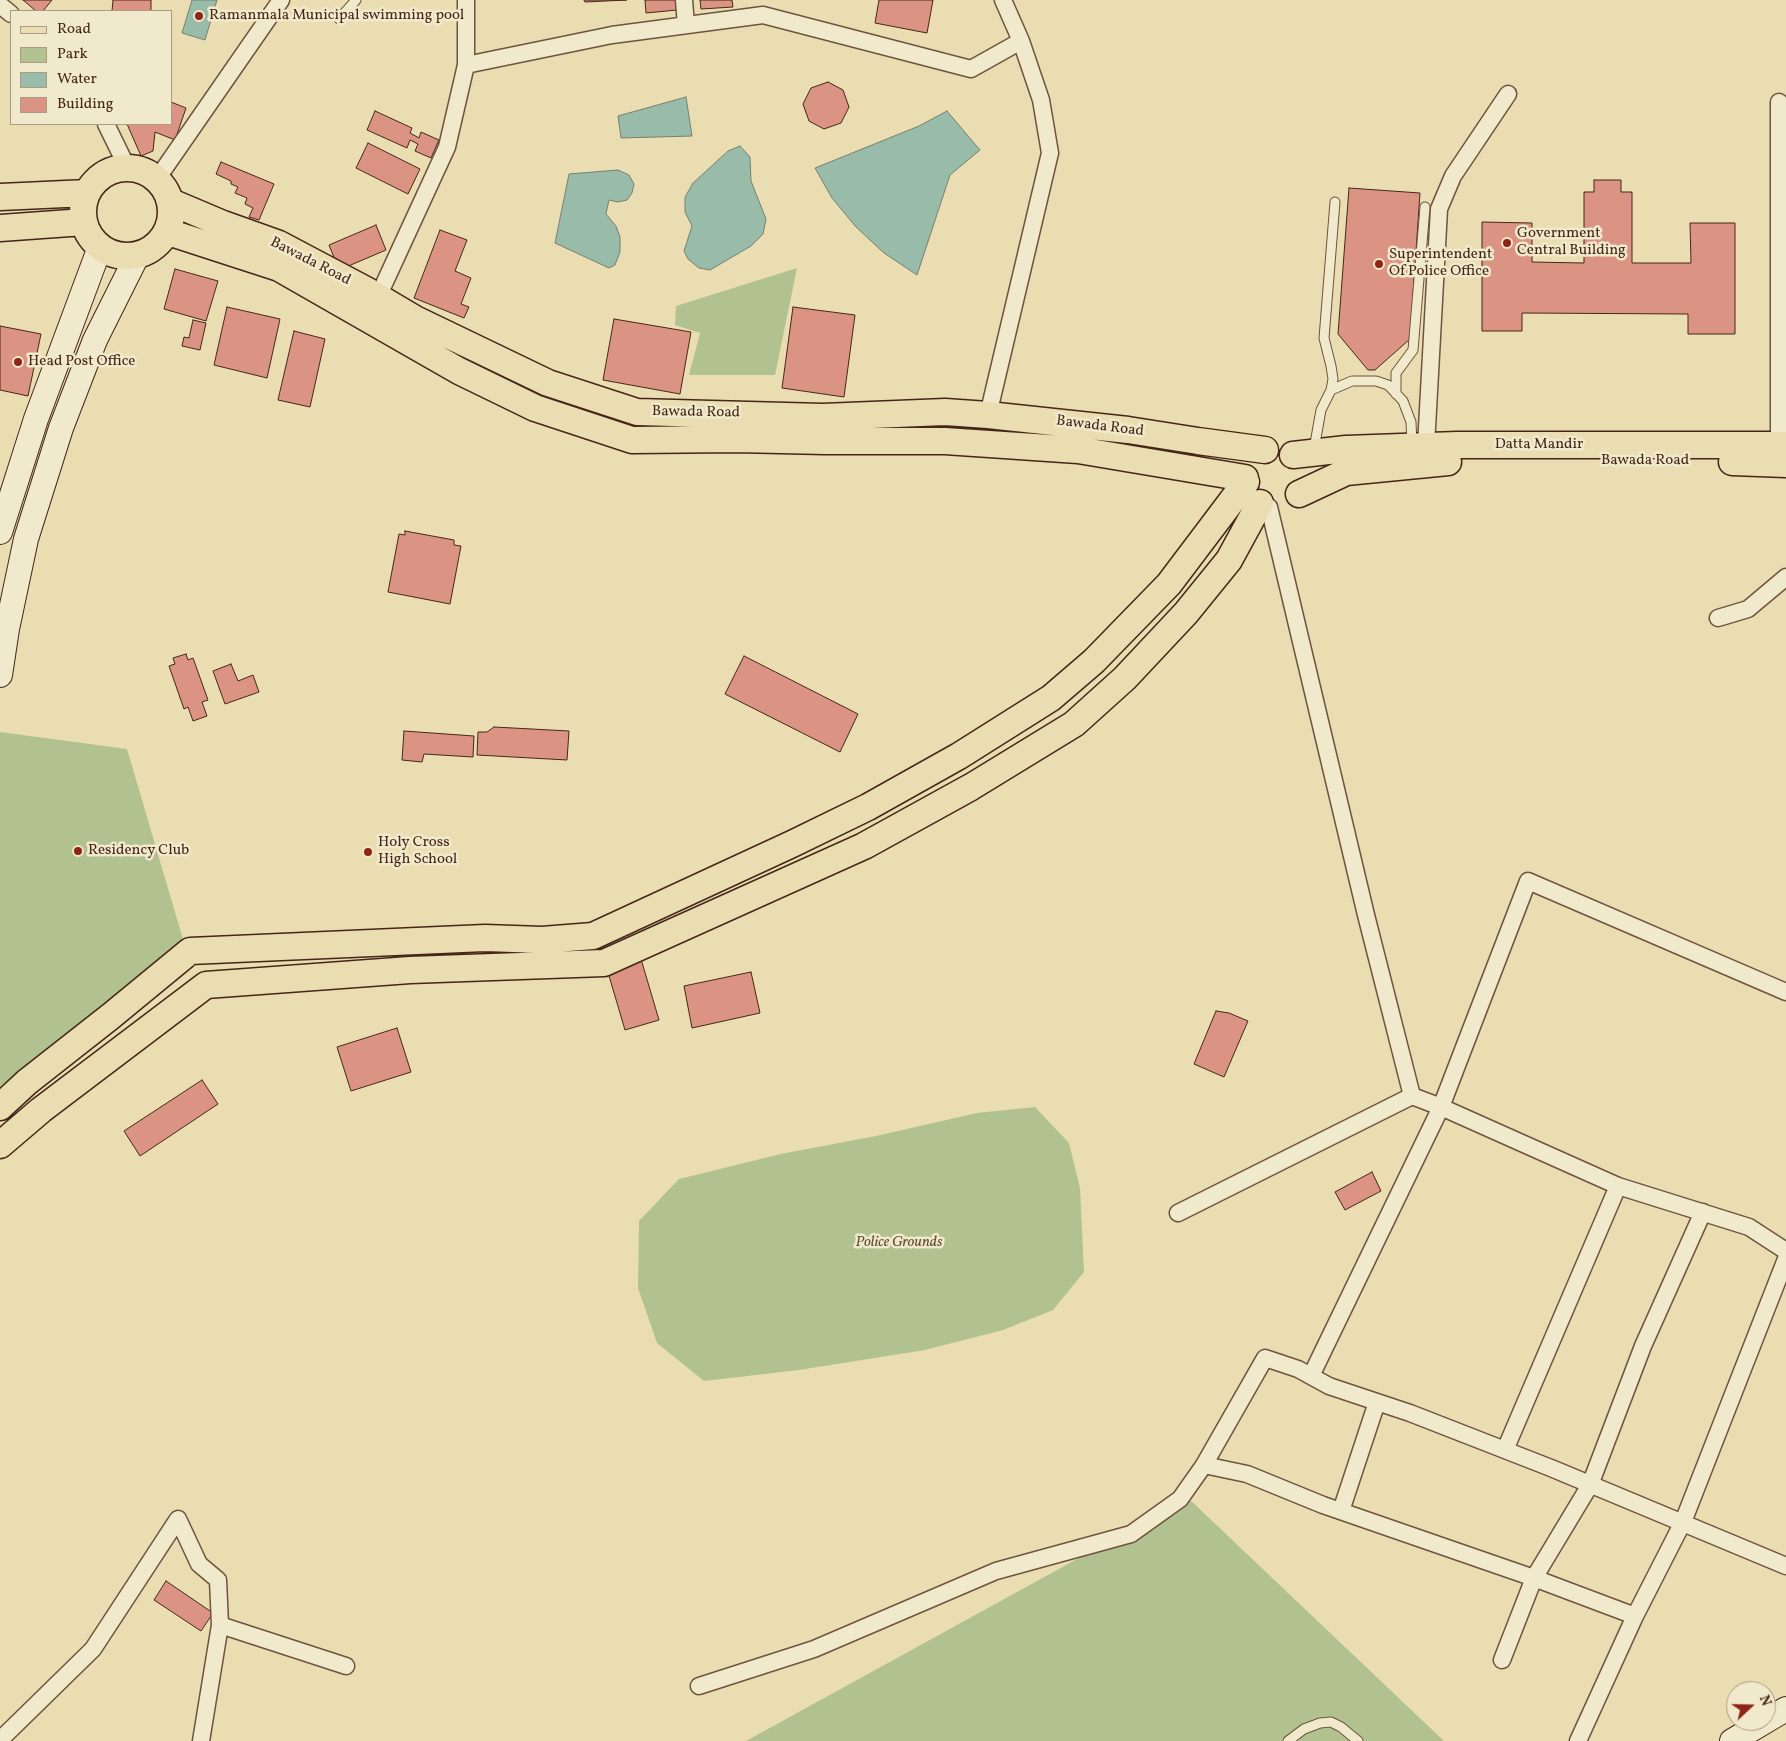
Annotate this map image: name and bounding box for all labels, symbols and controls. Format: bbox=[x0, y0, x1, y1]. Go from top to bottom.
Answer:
place label: Ramanmala Municipal swimming pool bbox=[209, 7, 464, 25]
legend bbox=[10, 10, 172, 125]
marker: Ramanmala Municipal swimming pool bbox=[193, 10, 205, 22]
text: Road bbox=[57, 19, 91, 40]
text: Park bbox=[57, 44, 88, 65]
text: Water bbox=[57, 69, 97, 90]
text: Building bbox=[57, 94, 113, 115]
place label: Government Central Building bbox=[1517, 225, 1626, 260]
street label: Bawada Road bbox=[267, 234, 353, 290]
marker: Government Central Building bbox=[1501, 237, 1513, 249]
place label: Superintendent Of Police Office bbox=[1389, 246, 1492, 281]
marker: Superintendent Of Police Office bbox=[1373, 258, 1385, 270]
place label: Head Post Office bbox=[28, 353, 135, 371]
marker: Head Post Office bbox=[12, 356, 24, 368]
street label: Bawada Road bbox=[652, 403, 740, 423]
street label: Bawada Road bbox=[1055, 413, 1145, 441]
street label: Datta Mandir bbox=[1495, 436, 1583, 454]
street label: Bawada Road bbox=[1601, 452, 1689, 470]
place label: Holy Cross High School bbox=[378, 834, 457, 869]
place label: Residency Club bbox=[88, 842, 189, 860]
marker: Residency Club bbox=[72, 845, 84, 857]
marker: Holy Cross High School bbox=[362, 846, 374, 858]
park label: Police Grounds bbox=[856, 1234, 942, 1252]
north arrow bbox=[1726, 1681, 1776, 1731]
text: N bbox=[1754, 1693, 1775, 1709]

